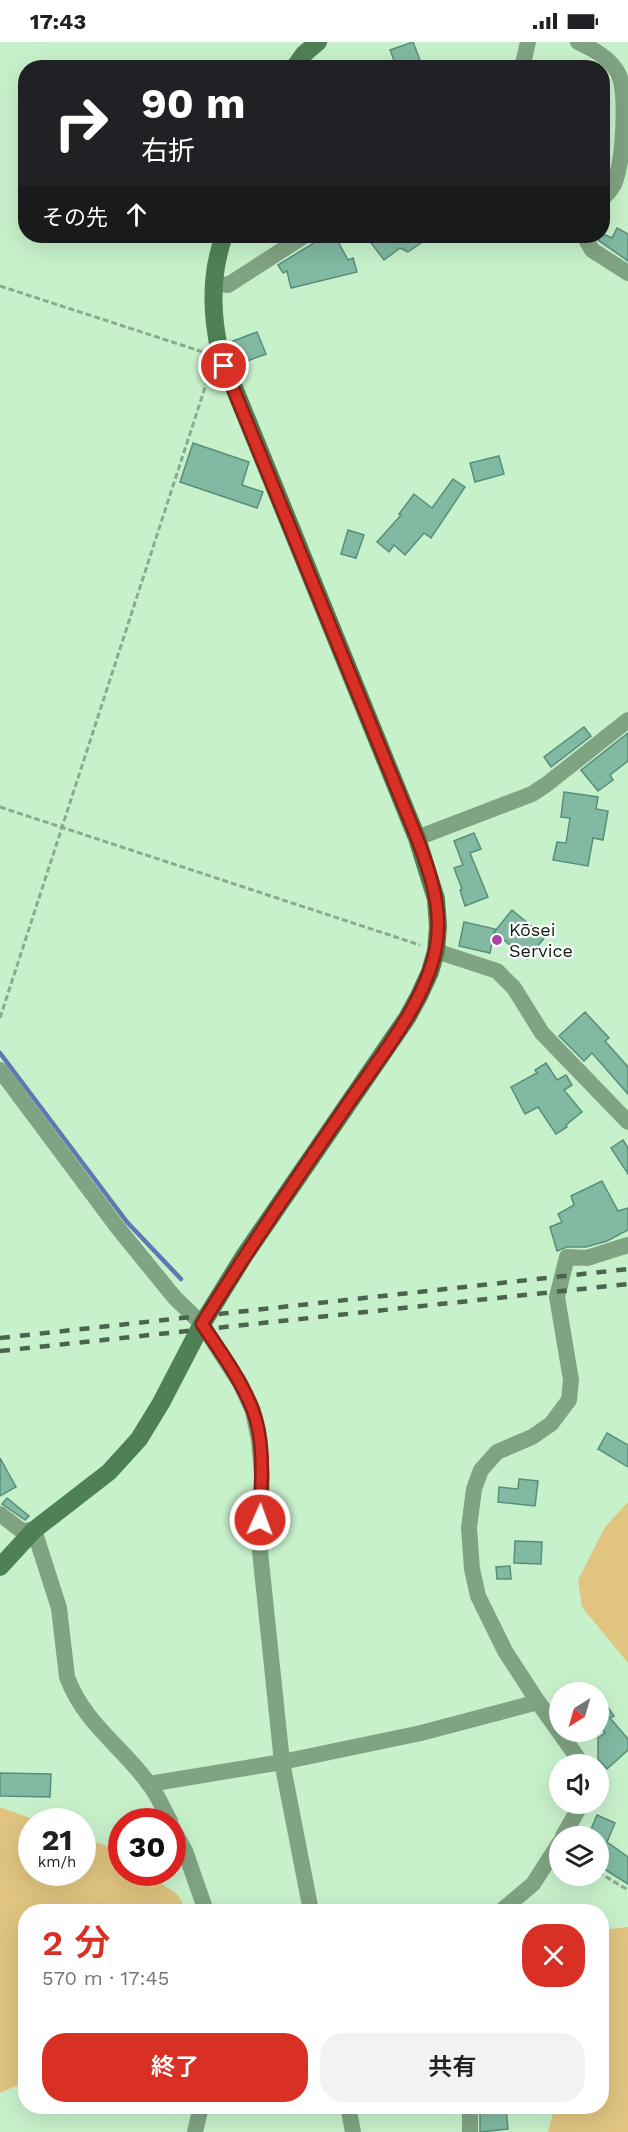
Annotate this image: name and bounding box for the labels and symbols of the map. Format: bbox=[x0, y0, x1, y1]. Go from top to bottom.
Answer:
pin bbox=[198, 340, 249, 391]
place label: Kōsei Service bbox=[509, 919, 573, 961]
marker: Kōsei Service bbox=[490, 933, 504, 947]
position arrow bbox=[228, 1488, 292, 1552]
north arrow bbox=[549, 1682, 609, 1742]
speed limit sign: 30 bbox=[108, 1808, 186, 1886]

